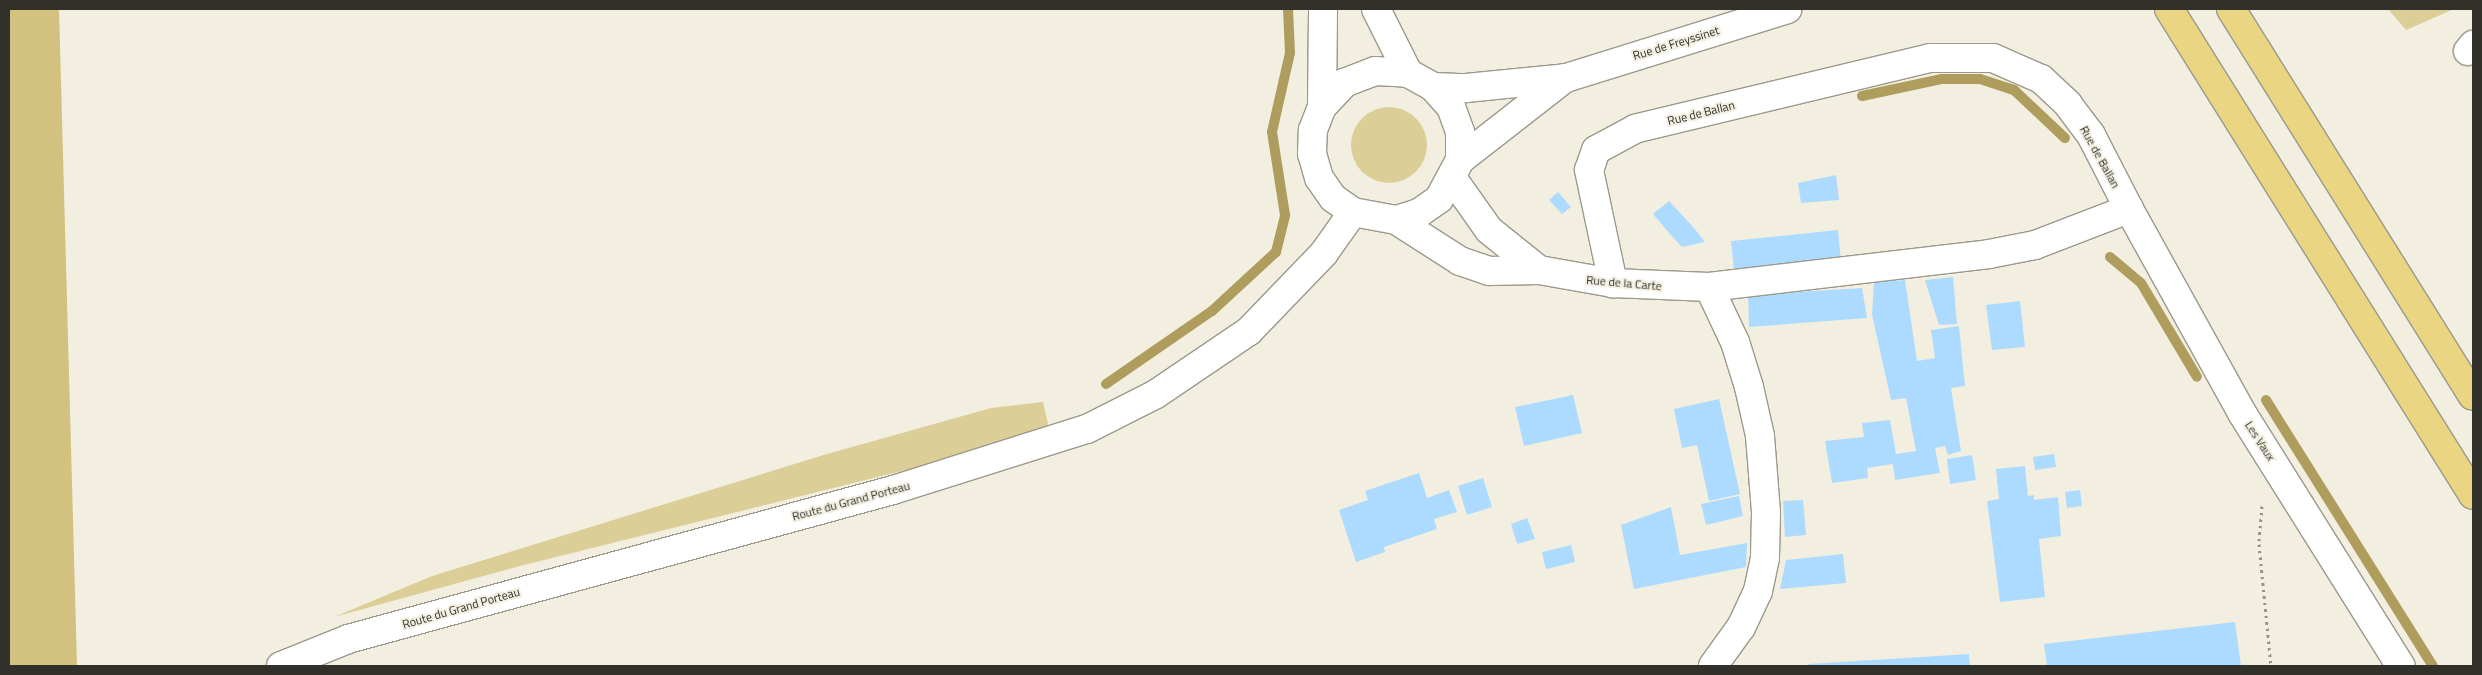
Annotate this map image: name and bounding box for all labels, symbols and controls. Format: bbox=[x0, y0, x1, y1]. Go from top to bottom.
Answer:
street label: Rue de Freyssinet bbox=[1631, 23, 1721, 63]
street label: Rue de Ballan bbox=[1666, 98, 1736, 128]
street label: Rue de Ballan bbox=[2077, 123, 2123, 191]
street label: Rue de la Carte bbox=[1586, 273, 1662, 293]
street label: Les Vaux bbox=[2242, 418, 2278, 464]
street label: Route du Grand Porteau bbox=[790, 478, 912, 524]
street label: Route du Grand Porteau bbox=[401, 584, 521, 632]

